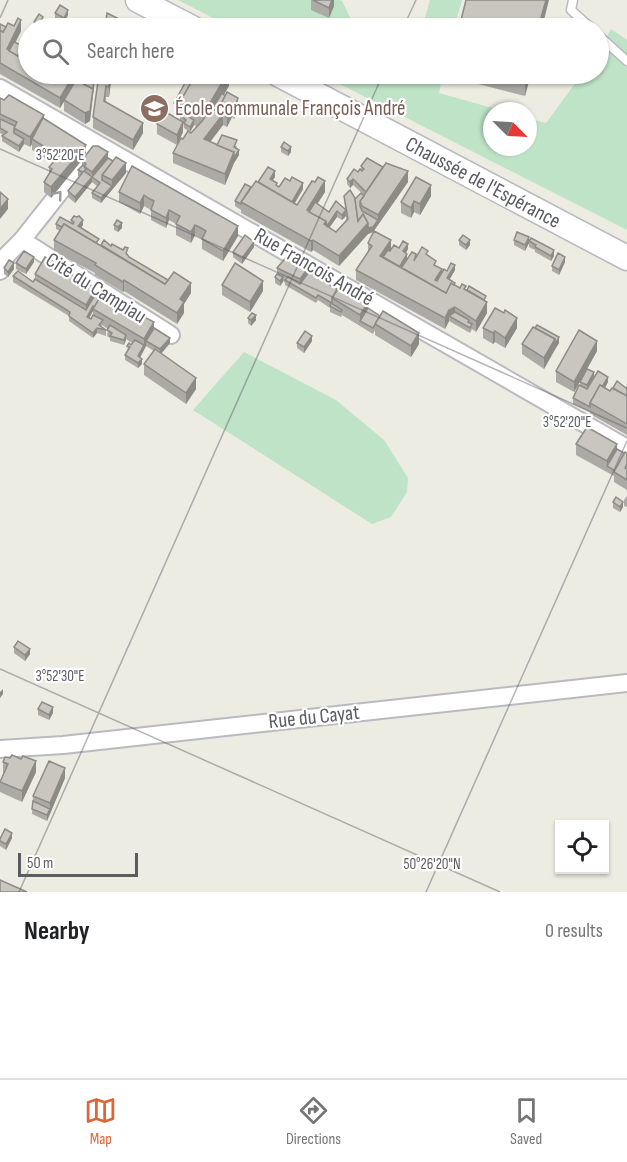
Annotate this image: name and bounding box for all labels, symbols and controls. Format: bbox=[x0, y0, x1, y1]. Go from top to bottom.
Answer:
search box bbox=[18, 18, 609, 84]
icon: search bbox=[39, 35, 72, 68]
text: Search here bbox=[87, 38, 174, 65]
school or university icon: École communale François André bbox=[138, 92, 170, 124]
place label: École communale François André bbox=[175, 96, 406, 121]
north arrow bbox=[483, 102, 537, 156]
street label: Chaussée de l'Espérance bbox=[401, 131, 565, 233]
text: 3°52'20"E bbox=[36, 146, 84, 165]
one-way arrow bbox=[51, 190, 62, 201]
street label: Rue Francois André bbox=[250, 223, 378, 311]
street label: Cité du Campiau bbox=[41, 247, 151, 329]
text: 3°52'20"E bbox=[543, 413, 591, 432]
text: 3°52'30"E bbox=[36, 667, 84, 686]
street label: Rue du Cayat bbox=[267, 700, 361, 734]
map controls bbox=[555, 820, 609, 874]
button: locate bbox=[555, 820, 609, 874]
scale bar bbox=[18, 850, 138, 878]
text: 50 m bbox=[27, 854, 53, 873]
text: 50°26'20"N bbox=[403, 855, 461, 874]
text: Nearby bbox=[24, 916, 90, 947]
text: 0 results bbox=[545, 919, 603, 943]
tab: Map bbox=[84, 1094, 117, 1149]
tab: Directions bbox=[286, 1094, 341, 1149]
tab: Saved bbox=[510, 1094, 543, 1149]

